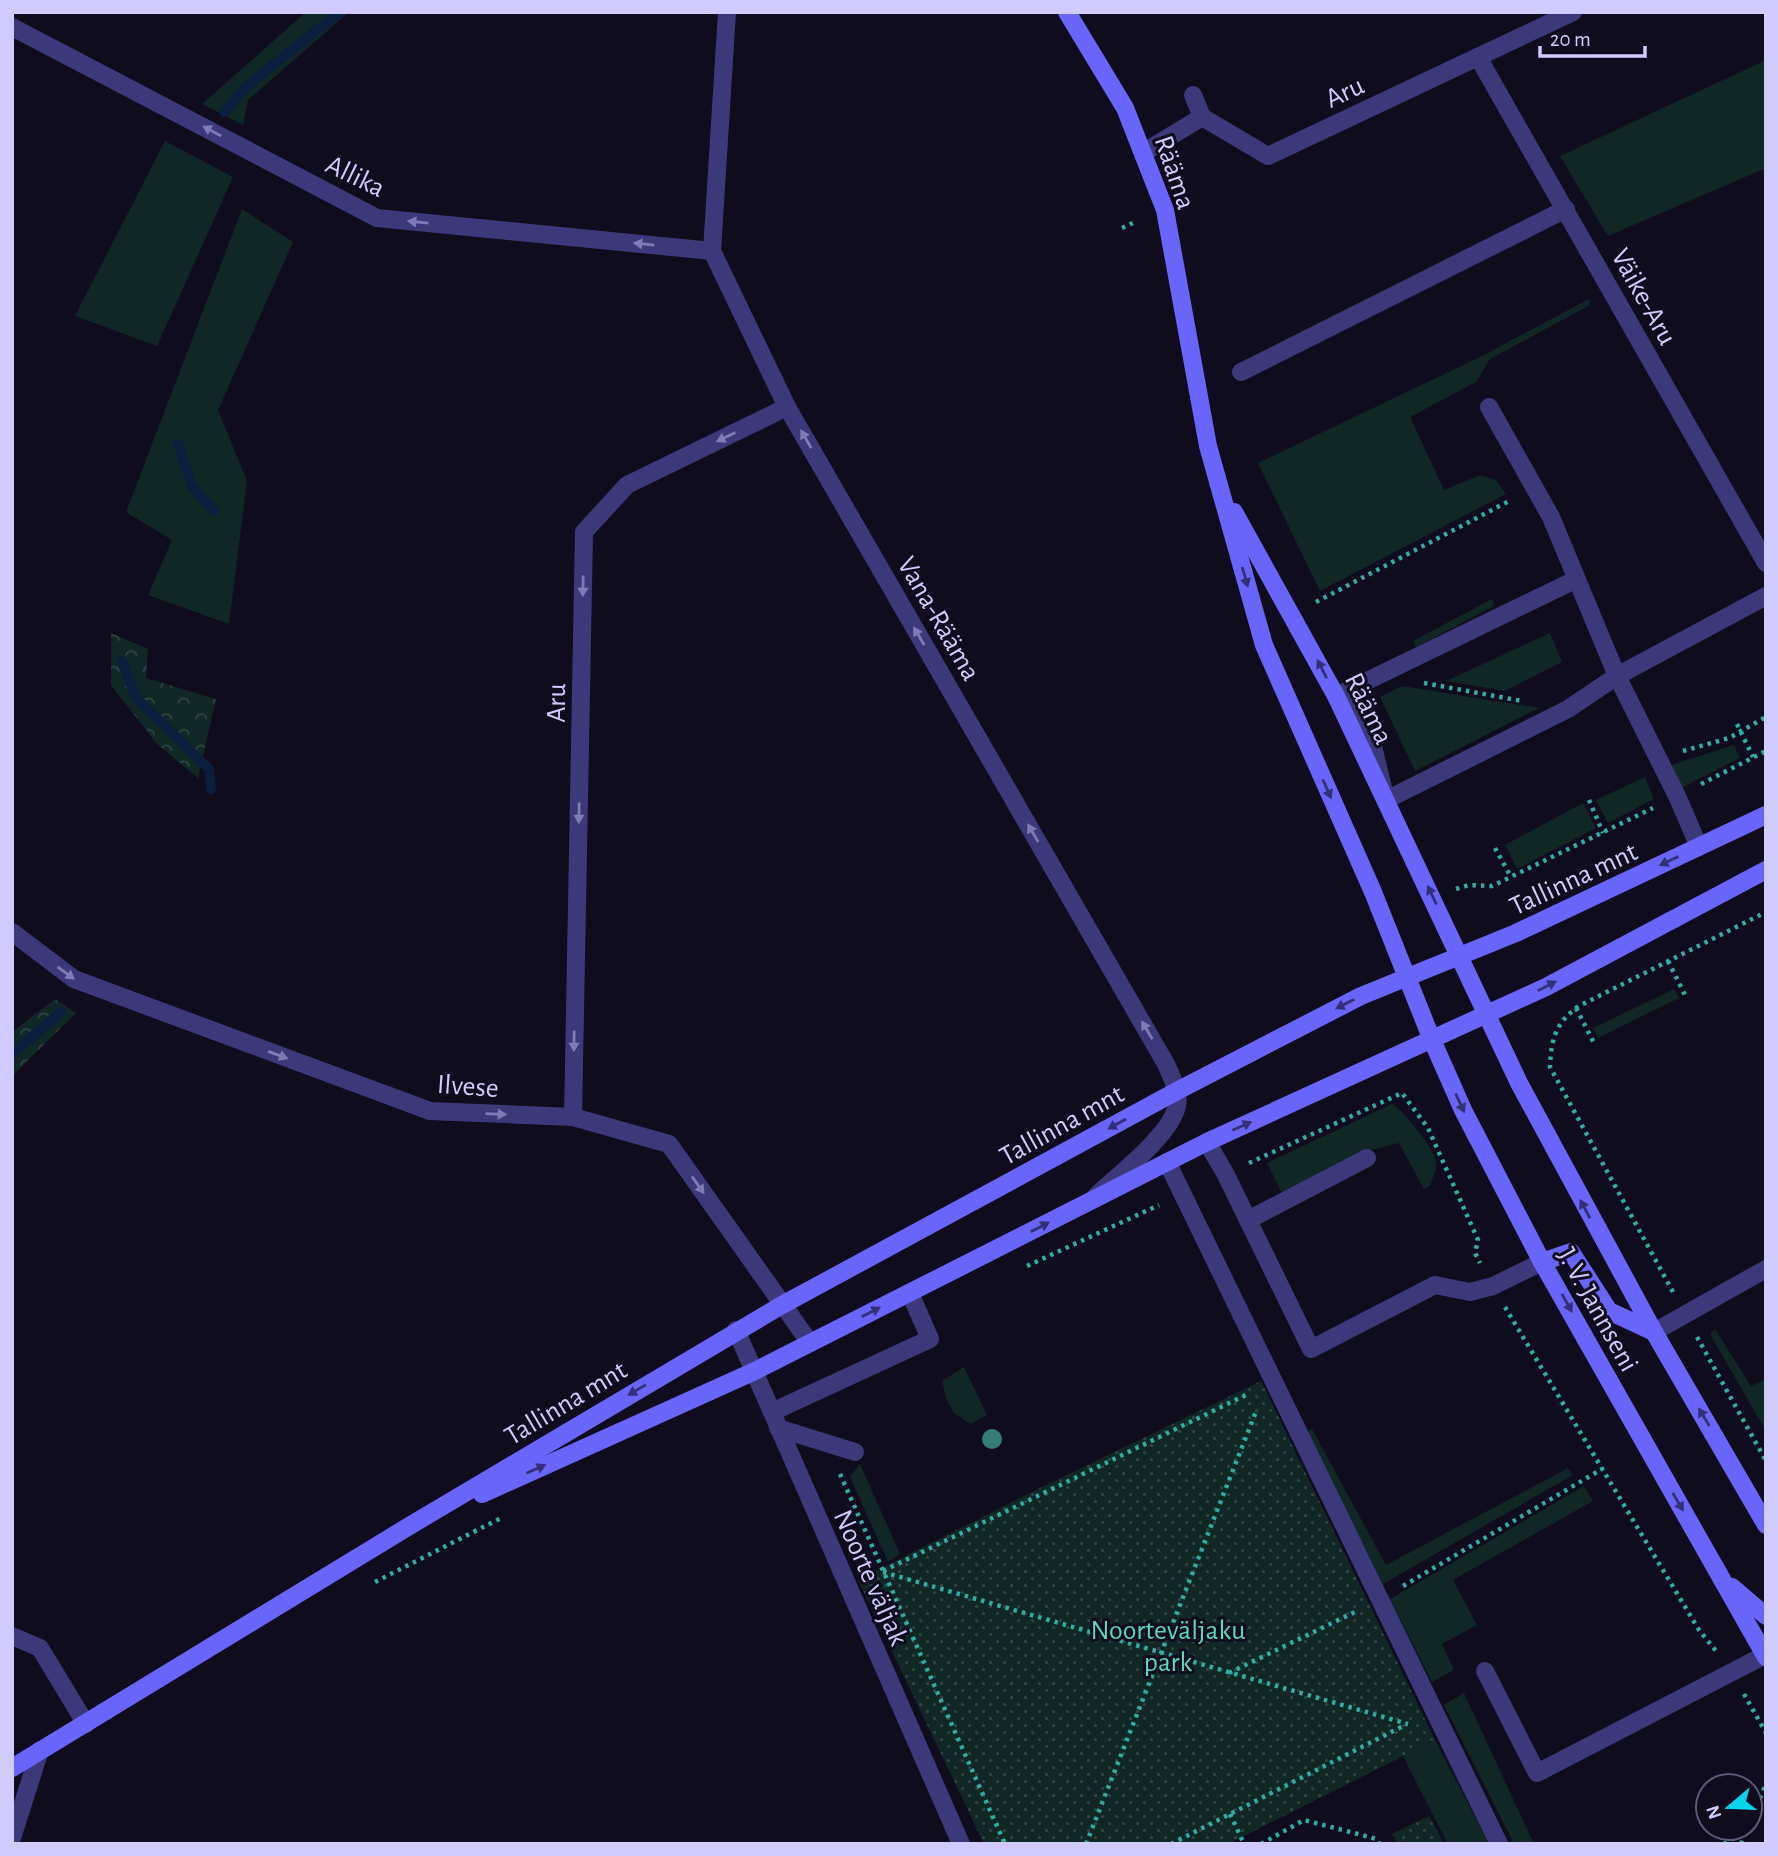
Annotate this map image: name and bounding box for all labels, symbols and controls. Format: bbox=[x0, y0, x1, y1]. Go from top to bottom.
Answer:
scale bar bbox=[1540, 14, 1645, 58]
text: 20 m bbox=[1550, 29, 1591, 50]
street label: Aru bbox=[1321, 72, 1369, 114]
one-way arrow bbox=[202, 126, 222, 137]
street label: Rääma bbox=[1149, 132, 1200, 213]
street label: Allika bbox=[321, 151, 389, 203]
one-way arrow bbox=[407, 216, 429, 227]
one-way arrow bbox=[633, 238, 655, 249]
street label: Väike-Aru bbox=[1605, 244, 1681, 350]
one-way arrow bbox=[799, 429, 812, 448]
one-way arrow bbox=[716, 431, 736, 443]
street label: Vana-Rääma bbox=[892, 552, 985, 686]
one-way arrow bbox=[1240, 567, 1250, 588]
one-way arrow bbox=[577, 575, 589, 597]
one-way arrow bbox=[913, 626, 925, 645]
one-way arrow bbox=[1316, 659, 1327, 679]
street label: Rääma bbox=[1339, 669, 1397, 749]
street label: Aru bbox=[543, 683, 571, 723]
one-way arrow bbox=[1321, 779, 1333, 799]
one-way arrow bbox=[573, 802, 584, 824]
one-way arrow bbox=[1027, 823, 1039, 842]
street label: Tallinna mnt bbox=[1506, 838, 1642, 921]
one-way arrow bbox=[1659, 856, 1679, 867]
one-way arrow bbox=[1426, 885, 1437, 906]
one-way arrow bbox=[57, 966, 76, 980]
one-way arrow bbox=[1537, 981, 1557, 992]
one-way arrow bbox=[1335, 999, 1355, 1010]
one-way arrow bbox=[1141, 1020, 1153, 1039]
one-way arrow bbox=[568, 1030, 580, 1052]
one-way arrow bbox=[268, 1050, 289, 1061]
street label: Ilvese bbox=[436, 1071, 500, 1103]
street label: Tallinna mnt bbox=[995, 1080, 1129, 1171]
one-way arrow bbox=[1455, 1092, 1466, 1113]
one-way arrow bbox=[485, 1108, 507, 1119]
one-way arrow bbox=[1107, 1118, 1126, 1130]
one-way arrow bbox=[1232, 1120, 1252, 1132]
one-way arrow bbox=[691, 1176, 705, 1194]
one-way arrow bbox=[1579, 1198, 1591, 1218]
one-way arrow bbox=[1030, 1221, 1050, 1232]
street label: J. V. Jannseni bbox=[1552, 1243, 1643, 1377]
one-way arrow bbox=[1561, 1294, 1573, 1313]
one-way arrow bbox=[861, 1307, 881, 1319]
street label: Tallinna mnt bbox=[500, 1356, 632, 1451]
one-way arrow bbox=[627, 1383, 646, 1396]
one-way arrow bbox=[1697, 1407, 1710, 1426]
one-way arrow bbox=[525, 1463, 546, 1474]
one-way arrow bbox=[1672, 1492, 1684, 1511]
street label: Noorte väljak bbox=[828, 1506, 913, 1650]
park label: Noorteväljaku park bbox=[1091, 1617, 1245, 1677]
north arrow bbox=[1694, 1772, 1764, 1842]
text: N bbox=[1703, 1803, 1725, 1821]

